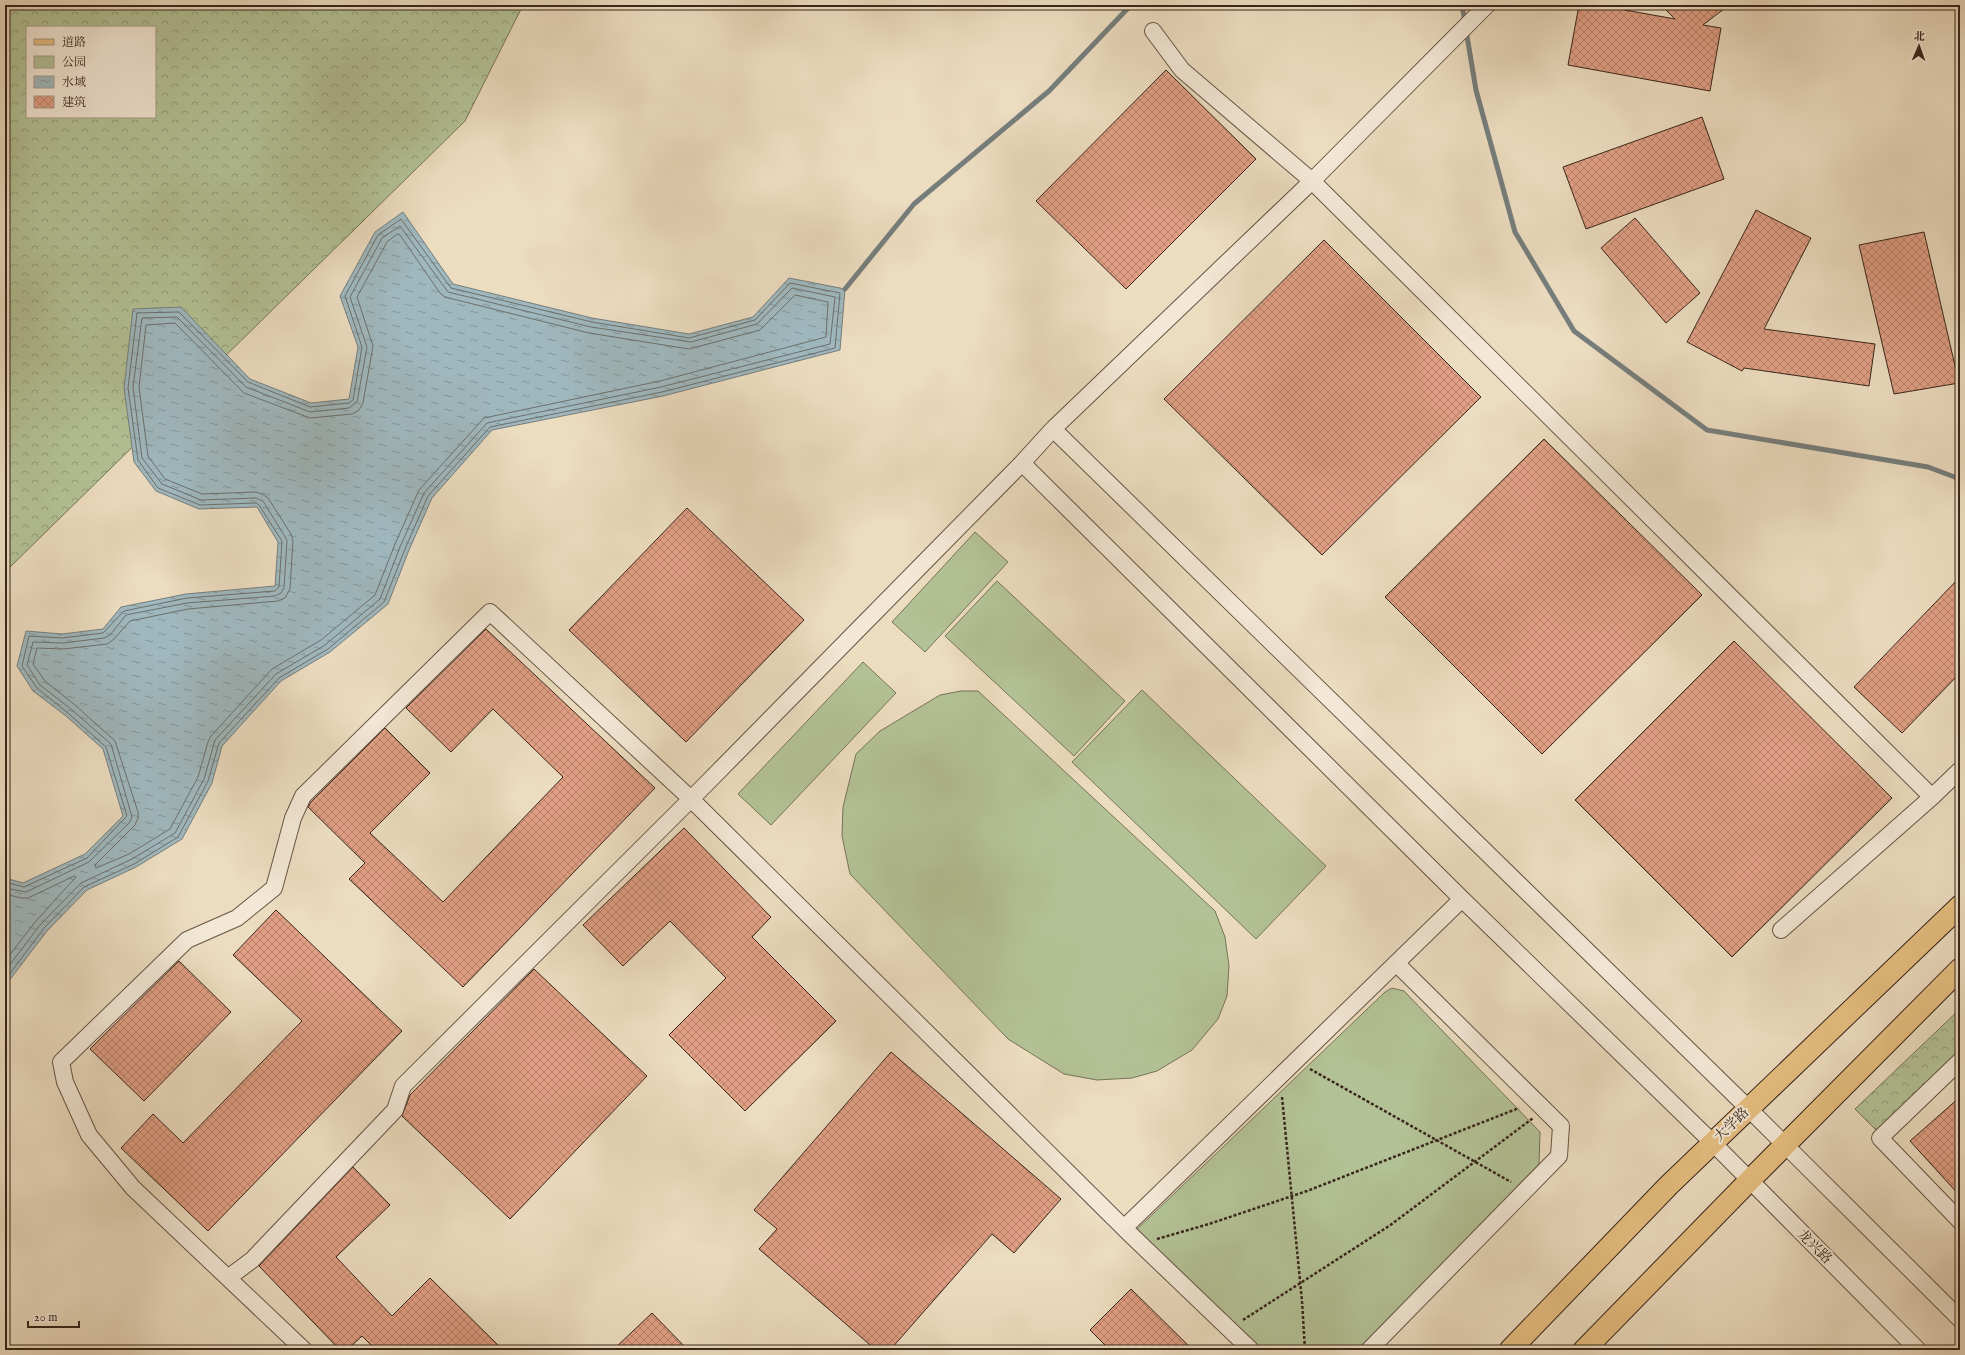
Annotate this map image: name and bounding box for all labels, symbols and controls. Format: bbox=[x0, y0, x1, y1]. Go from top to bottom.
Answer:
legend bbox=[26, 26, 156, 118]
north arrow bbox=[1899, 26, 1939, 66]
text: 北 bbox=[1914, 30, 1925, 44]
text: 道路 bbox=[62, 35, 86, 50]
text: 公园 bbox=[62, 55, 86, 70]
text: 水域 bbox=[62, 75, 86, 90]
text: 建筑 bbox=[62, 95, 86, 110]
street label: 大学路 bbox=[1710, 1104, 1753, 1146]
street label: 龙兴路 bbox=[1793, 1225, 1836, 1268]
scale bar bbox=[28, 1303, 79, 1329]
text: 20 m bbox=[34, 1310, 57, 1325]

